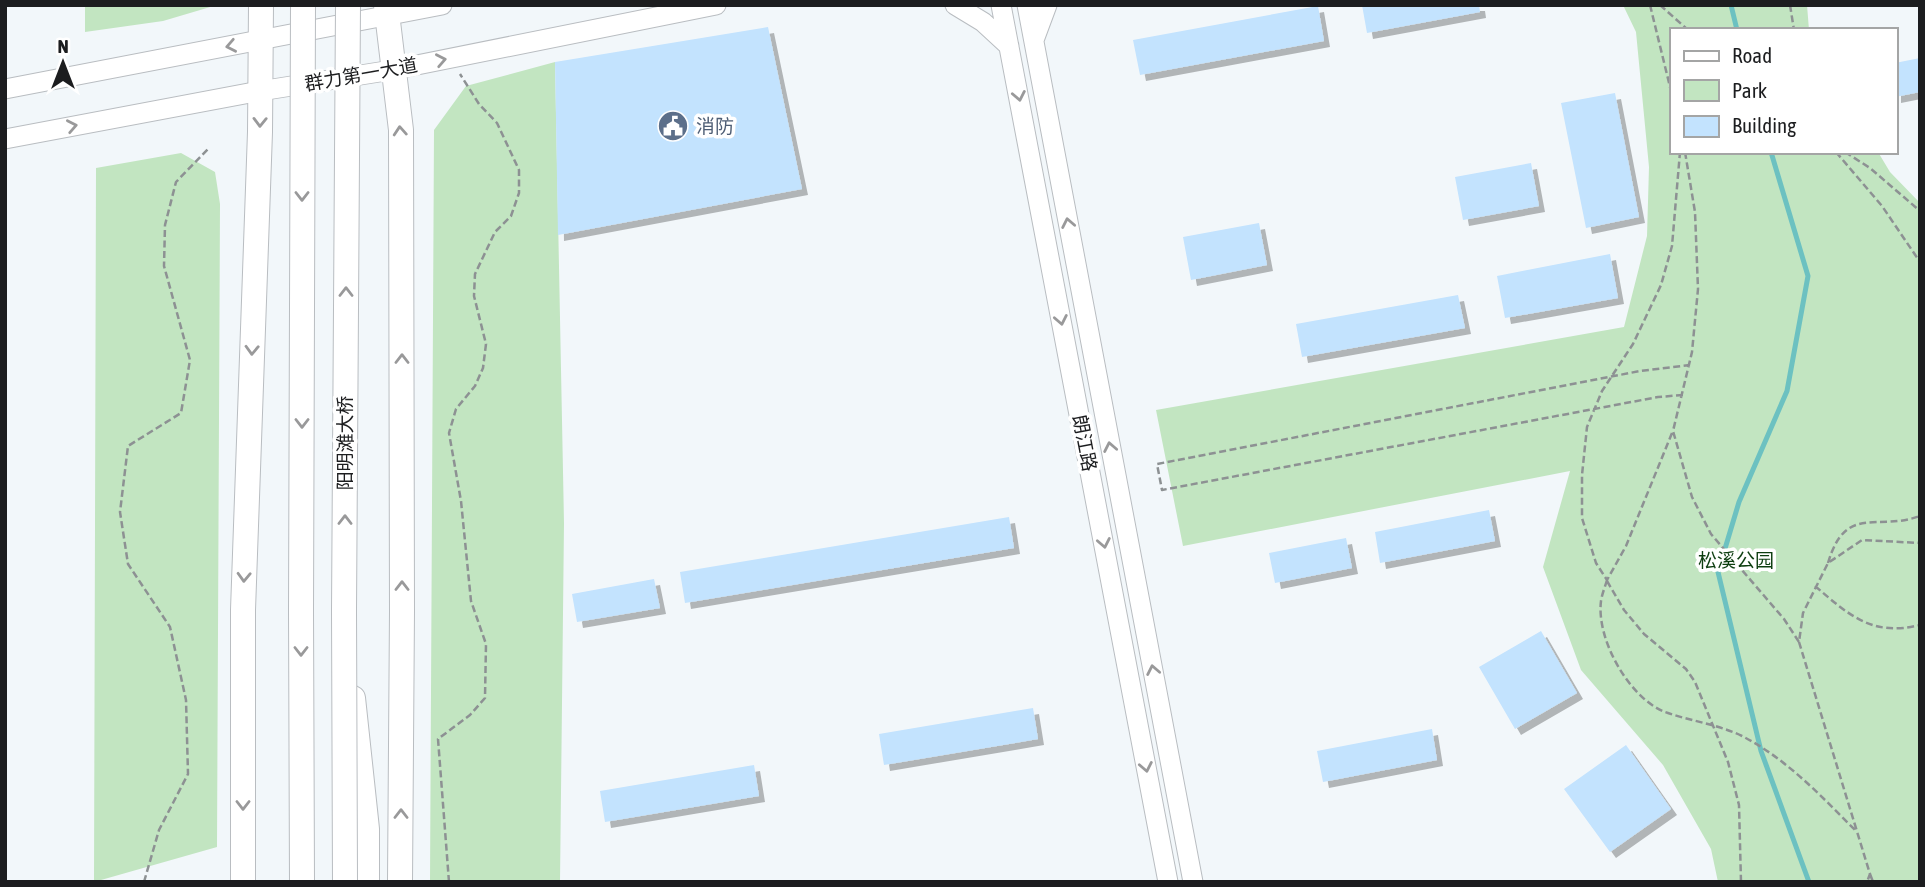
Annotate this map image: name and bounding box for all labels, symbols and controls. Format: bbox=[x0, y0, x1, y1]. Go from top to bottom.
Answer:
north arrow bbox=[28, 28, 98, 98]
legend bbox=[1670, 28, 1897, 154]
text: N bbox=[57, 35, 69, 57]
one-way arrow bbox=[225, 38, 237, 53]
text: Road bbox=[1732, 43, 1772, 67]
street label: 群力第一大道 bbox=[303, 53, 419, 95]
one-way arrow bbox=[435, 53, 447, 68]
text: Park bbox=[1732, 78, 1767, 102]
one-way arrow bbox=[1010, 90, 1025, 102]
public building icon: 消防 bbox=[656, 109, 690, 143]
text: Building bbox=[1732, 113, 1796, 137]
place label: 消防 bbox=[696, 115, 734, 137]
one-way arrow bbox=[252, 118, 268, 128]
one-way arrow bbox=[66, 120, 78, 135]
one-way arrow bbox=[393, 125, 408, 136]
one-way arrow bbox=[294, 191, 310, 202]
one-way arrow bbox=[1061, 217, 1076, 229]
one-way arrow bbox=[338, 286, 354, 297]
one-way arrow bbox=[1053, 314, 1068, 326]
one-way arrow bbox=[244, 345, 260, 356]
one-way arrow bbox=[394, 353, 410, 363]
street label: 阳明滩大桥 bbox=[334, 395, 356, 491]
street label: 朗江路 bbox=[1069, 413, 1101, 473]
one-way arrow bbox=[294, 418, 309, 429]
one-way arrow bbox=[1104, 441, 1119, 453]
one-way arrow bbox=[337, 514, 353, 524]
one-way arrow bbox=[1096, 537, 1111, 549]
park label: 松溪公园 bbox=[1698, 549, 1774, 571]
one-way arrow bbox=[237, 572, 252, 583]
one-way arrow bbox=[394, 580, 410, 591]
one-way arrow bbox=[293, 646, 309, 657]
one-way arrow bbox=[1146, 664, 1161, 676]
one-way arrow bbox=[1138, 761, 1153, 773]
one-way arrow bbox=[235, 800, 251, 810]
one-way arrow bbox=[393, 808, 409, 818]

